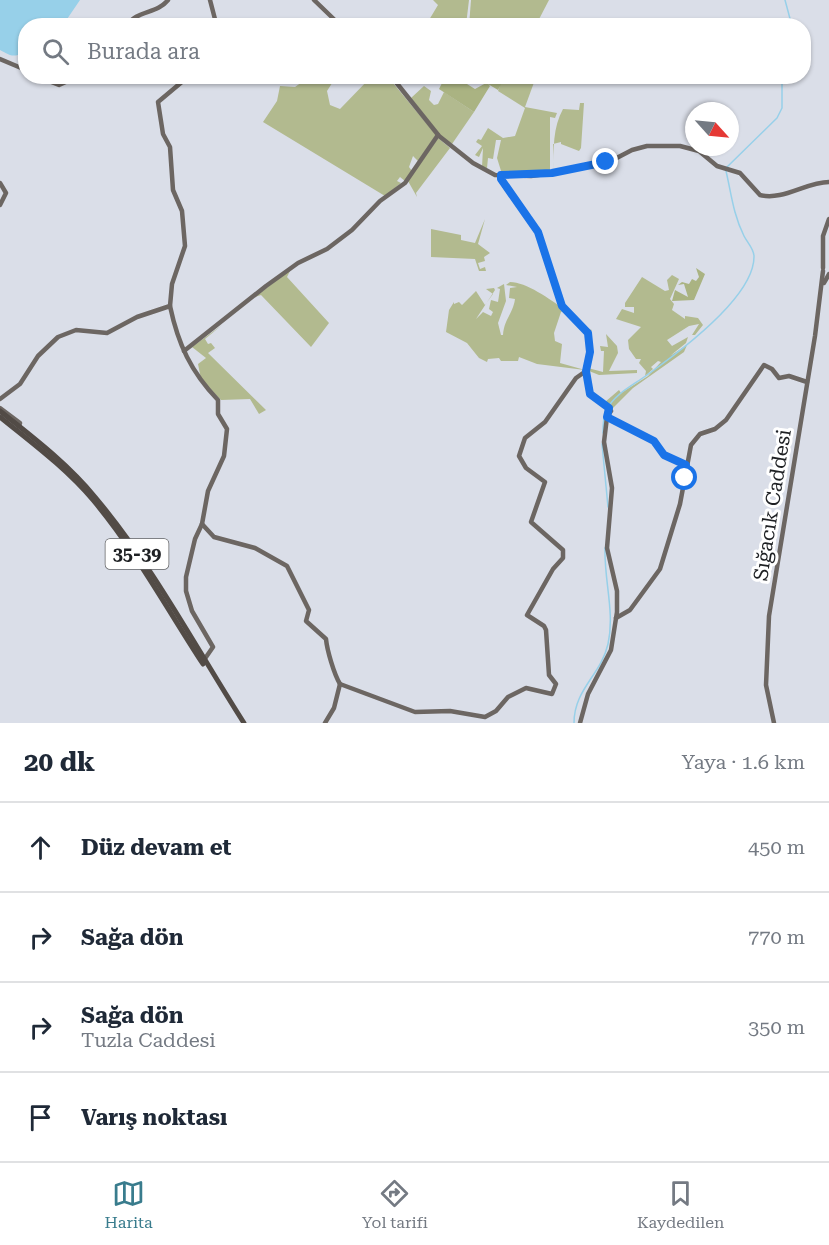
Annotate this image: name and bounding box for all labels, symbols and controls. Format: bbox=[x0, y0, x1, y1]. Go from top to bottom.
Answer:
search box bbox=[18, 18, 811, 84]
icon: search bbox=[39, 35, 72, 68]
text: Burada ara bbox=[87, 39, 200, 64]
north arrow bbox=[685, 102, 739, 156]
route end bbox=[592, 148, 618, 174]
street label: Sığacık Caddesi bbox=[748, 427, 796, 583]
route start bbox=[671, 464, 697, 490]
road number: 35-39 bbox=[106, 539, 168, 569]
text: 20 dk bbox=[24, 747, 95, 777]
text: Yaya · 1.6 km bbox=[682, 750, 805, 774]
icon: ahead bbox=[24, 831, 57, 864]
text: Düz devam et bbox=[81, 835, 232, 860]
text: 450 m bbox=[748, 835, 805, 859]
icon: right bbox=[24, 921, 57, 954]
text: Sağa dön bbox=[81, 925, 183, 950]
text: 770 m bbox=[748, 925, 805, 949]
text: Sağa dön bbox=[81, 1003, 183, 1028]
icon: right bbox=[24, 1011, 57, 1044]
text: 350 m bbox=[748, 1015, 805, 1039]
text: Tuzla Caddesi bbox=[81, 1028, 216, 1052]
icon: arrive bbox=[24, 1101, 57, 1134]
text: Varış noktası bbox=[81, 1105, 227, 1130]
tab: Harita bbox=[105, 1177, 153, 1232]
tab: Yol tarifi bbox=[362, 1177, 428, 1232]
tab: Kaydedilen bbox=[637, 1177, 724, 1232]

